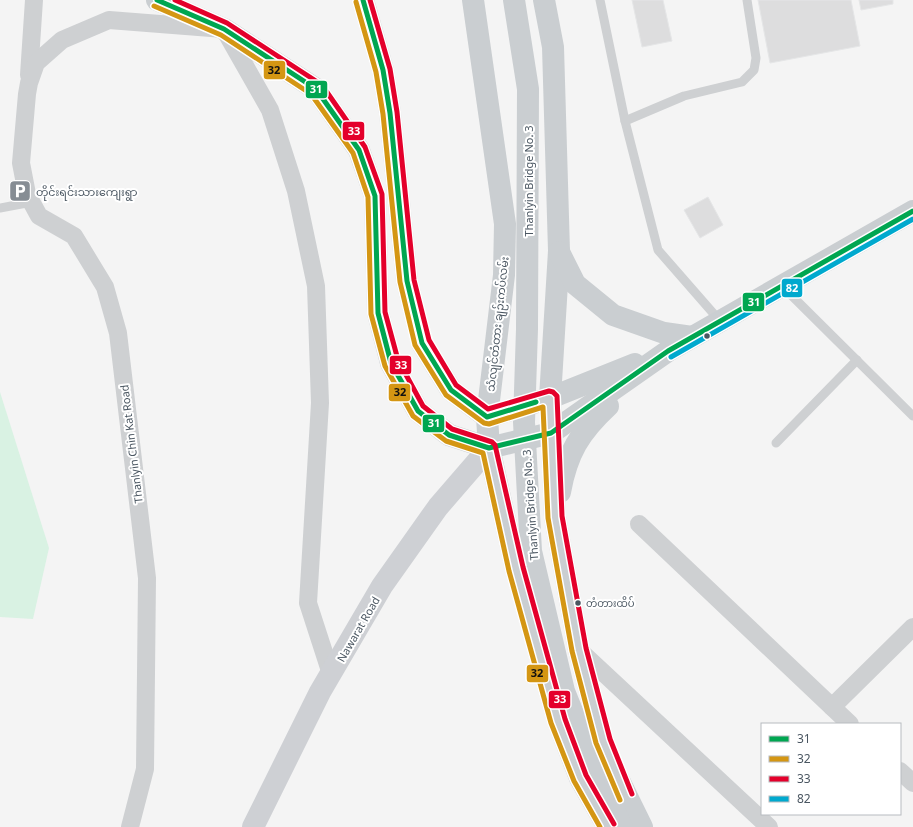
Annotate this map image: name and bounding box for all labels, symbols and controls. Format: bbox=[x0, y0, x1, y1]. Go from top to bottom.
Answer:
line badge: 32 bbox=[263, 60, 286, 80]
text: 32 bbox=[268, 62, 280, 77]
line badge: 31 bbox=[305, 80, 328, 99]
text: 31 bbox=[310, 81, 322, 96]
line badge: 33 bbox=[342, 121, 365, 141]
text: 33 bbox=[348, 123, 360, 138]
street label: Thanlyin Bridge No. 3 bbox=[521, 125, 536, 237]
parking icon: တိုင်းရင်းသားကျေးရွာ bbox=[7, 178, 33, 204]
place label: တိုင်းရင်းသားကျေးရွာ bbox=[36, 184, 137, 201]
street label: သံလျင်တံတား ချဉ်းကပ်လမ်း bbox=[482, 255, 514, 393]
line badge: 82 bbox=[781, 278, 803, 298]
text: 82 bbox=[786, 280, 798, 295]
line badge: 31 bbox=[742, 292, 765, 312]
text: 31 bbox=[748, 294, 760, 309]
unlabelled marker bbox=[702, 331, 712, 341]
line badge: 33 bbox=[389, 355, 412, 375]
text: 33 bbox=[395, 357, 407, 372]
line badge: 32 bbox=[388, 383, 411, 402]
street label: Thanlyin Chin Kat Road bbox=[116, 384, 146, 504]
text: 32 bbox=[394, 384, 406, 399]
line badge: 31 bbox=[422, 414, 445, 433]
text: 31 bbox=[428, 415, 440, 430]
street label: Thanlyin Bridge No. 3 bbox=[519, 449, 541, 561]
street label: Nawarat Road bbox=[333, 594, 383, 664]
place label: တံတားထိပ် bbox=[586, 596, 635, 610]
marker: တံတားထိပ် bbox=[573, 598, 583, 608]
line badge: 32 bbox=[526, 664, 549, 683]
text: 32 bbox=[531, 665, 543, 680]
line badge: 33 bbox=[548, 690, 571, 709]
text: 33 bbox=[554, 691, 566, 706]
legend bbox=[761, 723, 901, 815]
text: 31 bbox=[797, 730, 811, 747]
text: 32 bbox=[797, 750, 811, 767]
text: 33 bbox=[797, 770, 811, 787]
text: 82 bbox=[797, 790, 811, 807]

